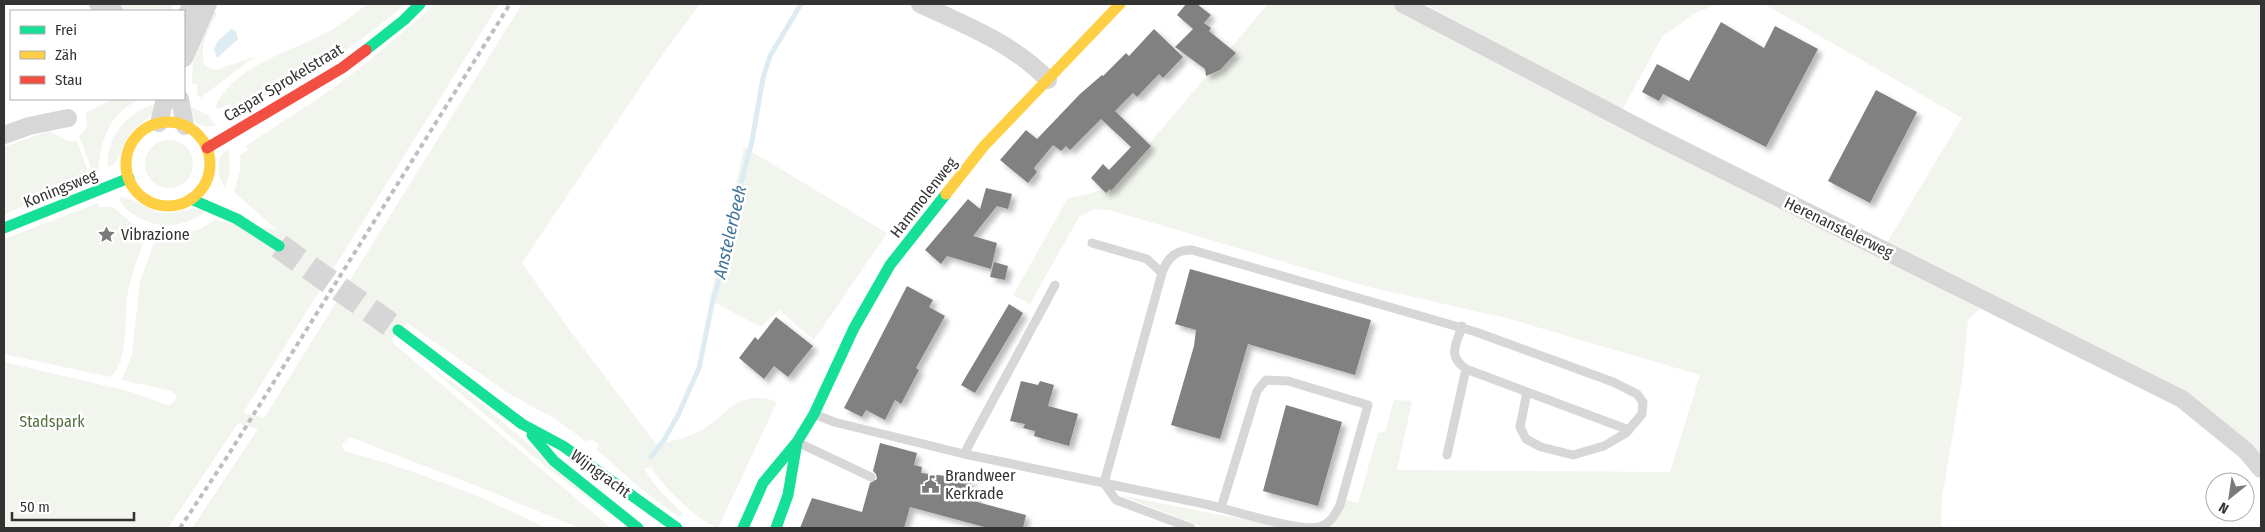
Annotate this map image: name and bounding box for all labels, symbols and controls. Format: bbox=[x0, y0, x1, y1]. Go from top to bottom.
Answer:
legend bbox=[10, 10, 185, 100]
text: Frei bbox=[55, 21, 77, 39]
street label: Caspar Sprokelstraat bbox=[220, 39, 347, 125]
text: Zäh bbox=[55, 46, 77, 64]
text: Stau bbox=[55, 71, 82, 89]
street label: Hammolenweg bbox=[886, 153, 961, 241]
street label: Koningsweg bbox=[21, 165, 100, 212]
water label: Anstelerbeek bbox=[708, 183, 751, 282]
street label: Herenanstelerweg bbox=[1781, 193, 1897, 262]
place icon: Vibrazione bbox=[97, 224, 117, 244]
place label: Vibrazione bbox=[121, 225, 190, 244]
park label: Stadspark bbox=[19, 412, 85, 431]
street label: Wijngracht bbox=[567, 445, 635, 502]
place label: Brandweer Kerkrade bbox=[945, 466, 1016, 503]
north arrow bbox=[2205, 472, 2255, 522]
public building icon: Brandweer Kerkrade bbox=[921, 474, 941, 494]
scale bar bbox=[12, 490, 135, 522]
text: 50 m bbox=[20, 498, 50, 516]
text: N bbox=[2216, 498, 2232, 517]

